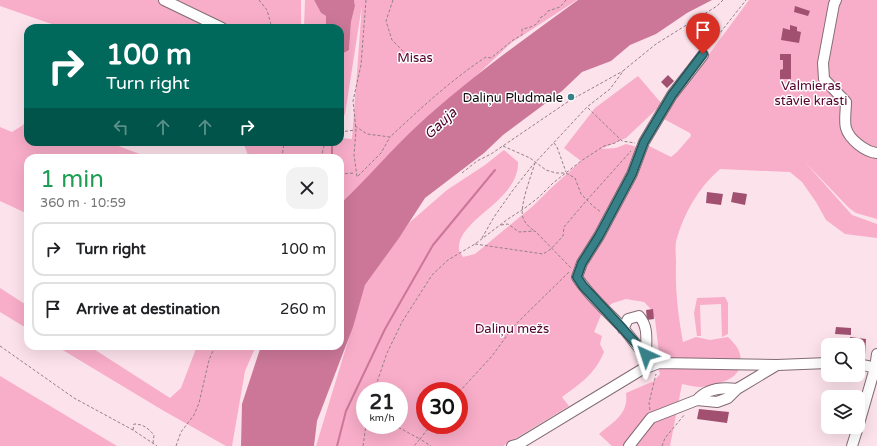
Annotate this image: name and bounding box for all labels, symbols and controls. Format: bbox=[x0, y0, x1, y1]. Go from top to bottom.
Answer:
pin bbox=[686, 13, 720, 54]
icon: arrive bbox=[692, 19, 714, 41]
text: 100 m bbox=[106, 38, 192, 72]
icon: right bbox=[40, 40, 92, 92]
park label: Misas bbox=[397, 50, 433, 66]
text: Turn right bbox=[106, 72, 190, 94]
park label: Valmieras stāvie krasti bbox=[775, 78, 847, 109]
place label: Daliņu Pludmale bbox=[463, 90, 563, 106]
marker: Daliņu Pludmale bbox=[566, 92, 576, 102]
water label: Gauja bbox=[421, 103, 461, 143]
icon: left bbox=[110, 116, 132, 138]
icon: ahead bbox=[152, 116, 174, 138]
icon: ahead bbox=[194, 116, 216, 138]
icon: right bbox=[236, 116, 258, 138]
text: 1 min bbox=[40, 165, 104, 194]
button: close bbox=[286, 167, 328, 209]
text: 360 m · 10:59 bbox=[40, 195, 126, 211]
icon: right bbox=[42, 238, 64, 260]
text: Turn right bbox=[76, 240, 146, 258]
text: 100 m bbox=[280, 240, 326, 258]
icon: arrive bbox=[42, 298, 64, 320]
text: Arrive at destination bbox=[76, 300, 220, 318]
text: 260 m bbox=[280, 300, 326, 318]
park label: Daliņu mežs bbox=[475, 321, 549, 337]
position arrow bbox=[625, 334, 667, 376]
map controls bbox=[821, 338, 865, 434]
button: search bbox=[821, 338, 865, 382]
speed limit sign: 30 bbox=[416, 382, 468, 434]
button: layers bbox=[821, 390, 865, 434]
text: 21 bbox=[369, 391, 395, 415]
text: km/h bbox=[369, 412, 395, 424]

